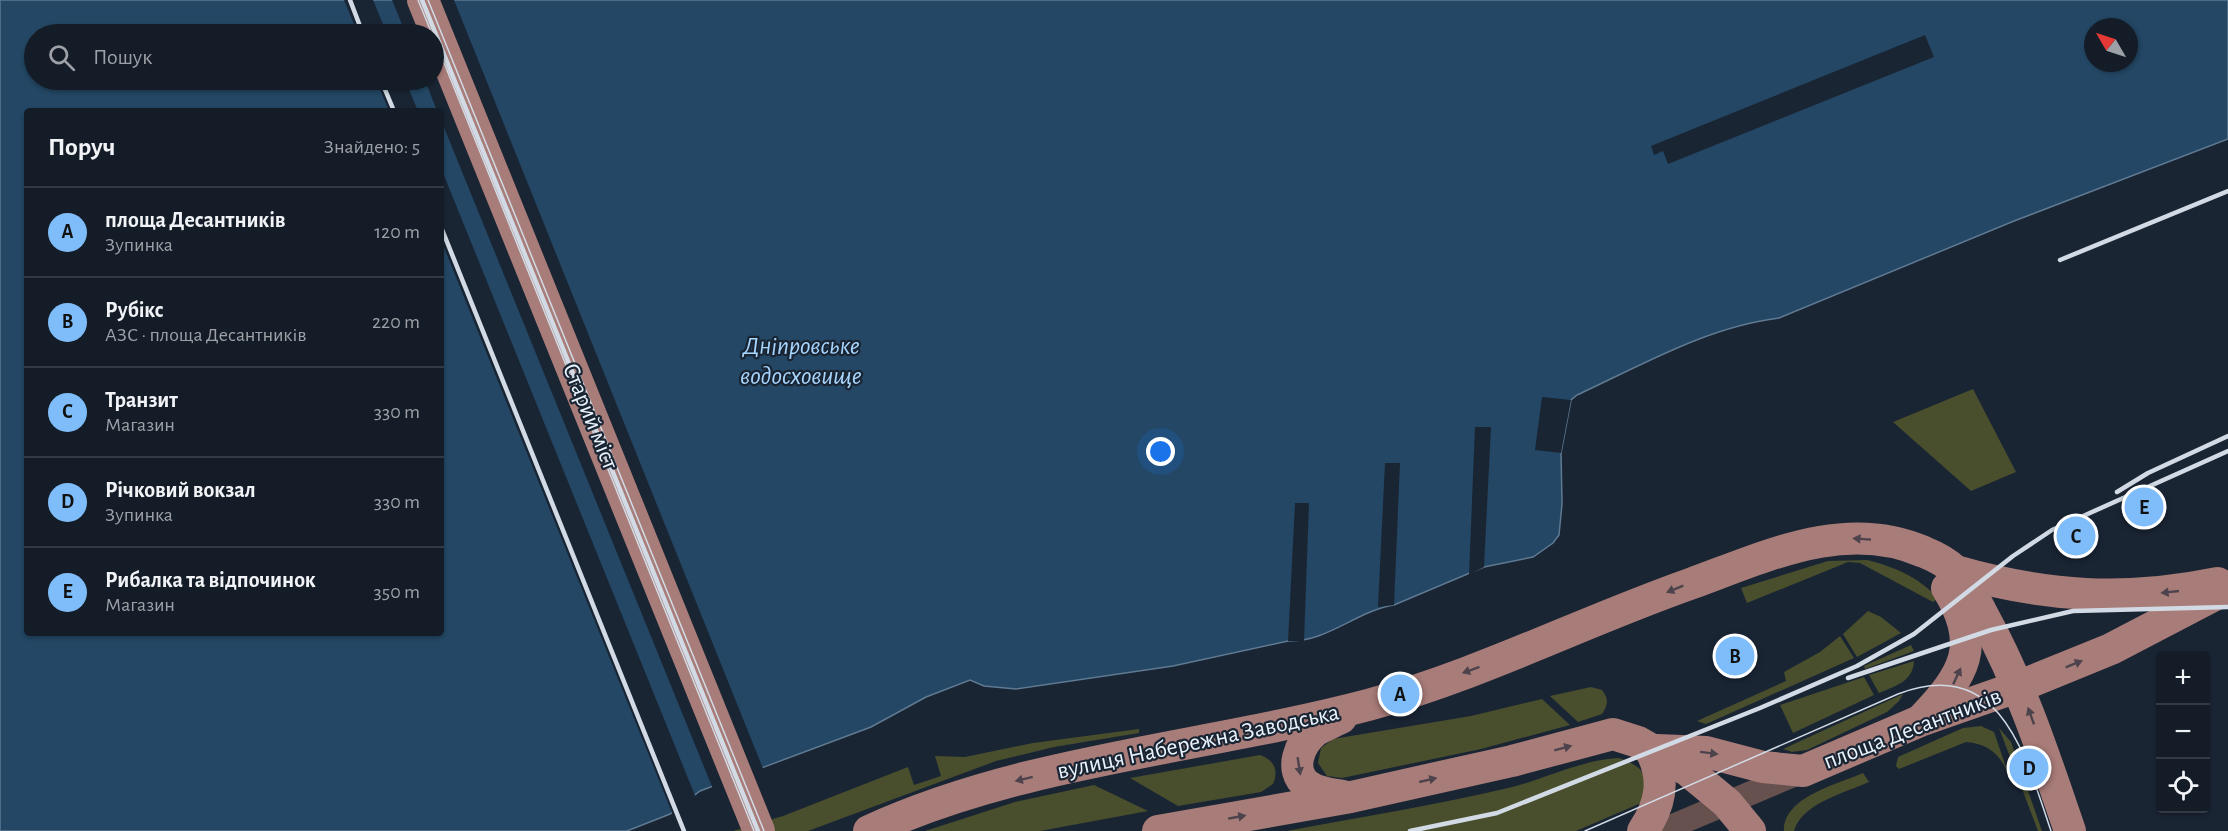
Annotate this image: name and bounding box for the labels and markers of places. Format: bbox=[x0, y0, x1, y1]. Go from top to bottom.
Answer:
pin: E bbox=[2124, 484, 2164, 530]
pin: C bbox=[2056, 514, 2096, 558]
pin: B bbox=[1716, 634, 1754, 678]
pin: A bbox=[1380, 672, 1420, 716]
pin: D bbox=[2010, 746, 2048, 790]

